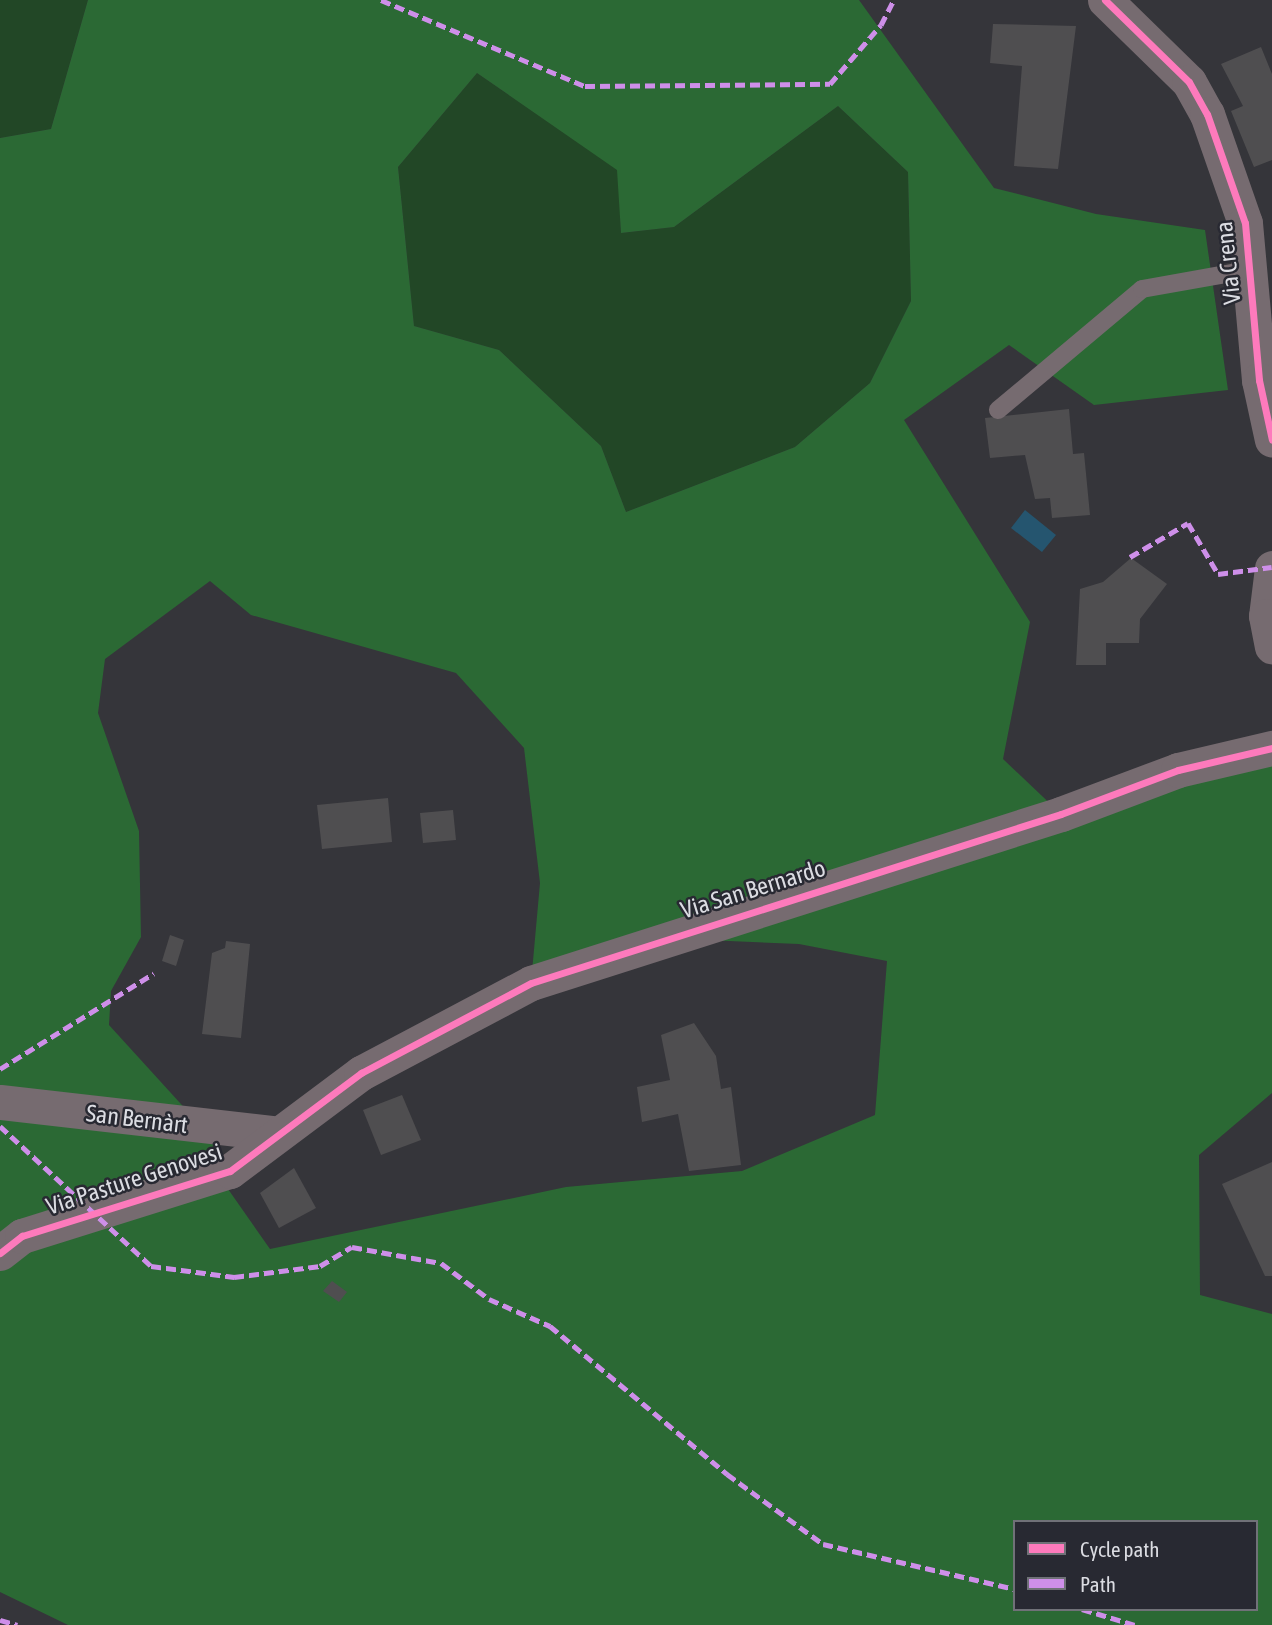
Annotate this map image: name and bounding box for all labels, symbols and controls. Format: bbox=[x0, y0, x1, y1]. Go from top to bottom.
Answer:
street label: Via Crena bbox=[1209, 220, 1247, 306]
street label: Via San Bernardo bbox=[677, 853, 829, 925]
street label: San Bernàrt bbox=[85, 1098, 189, 1140]
street label: Via Pasture Genovesi bbox=[42, 1137, 226, 1221]
legend bbox=[1013, 1520, 1258, 1611]
text: Cycle path bbox=[1080, 1537, 1159, 1561]
text: Path bbox=[1080, 1572, 1116, 1596]

